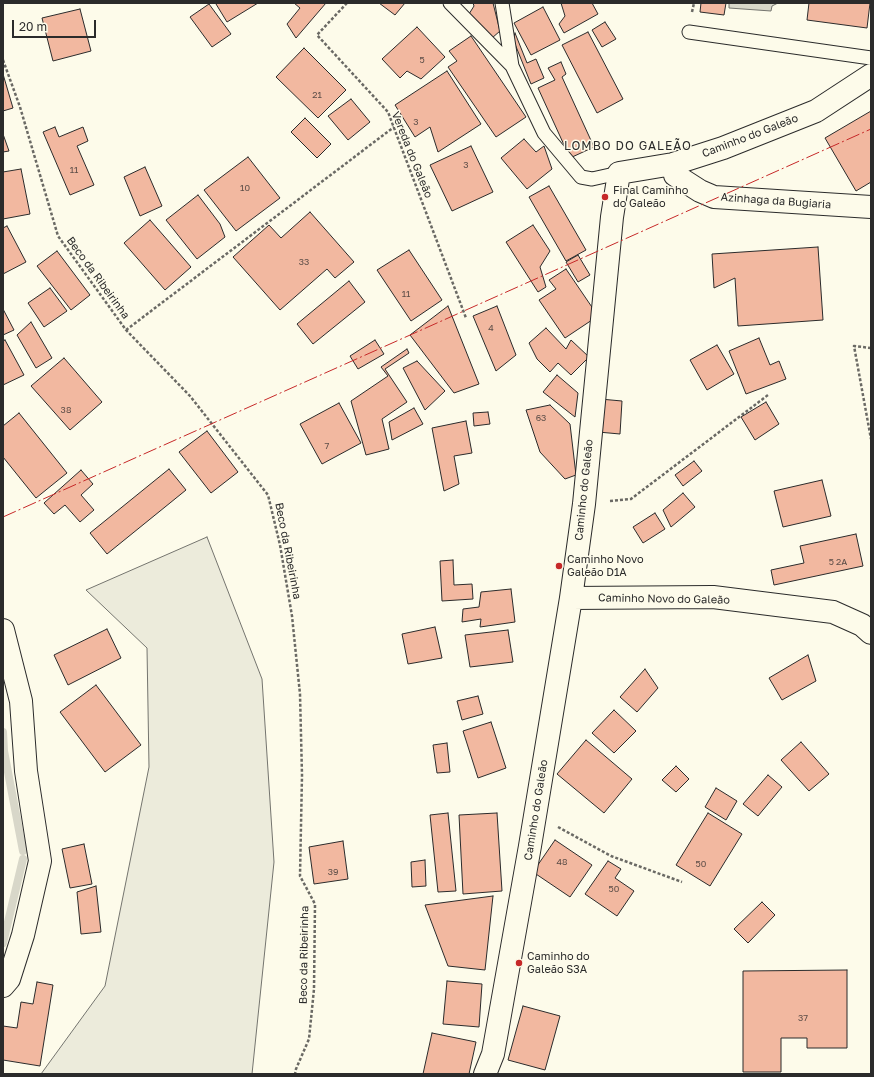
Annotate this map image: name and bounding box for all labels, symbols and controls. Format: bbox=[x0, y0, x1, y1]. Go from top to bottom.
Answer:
scale bar bbox=[14, 12, 98, 38]
text: 20 m bbox=[19, 19, 47, 34]
house number: 5 bbox=[419, 55, 425, 65]
house number: 21 bbox=[312, 90, 322, 100]
street label: Vereda do Galeão bbox=[389, 110, 435, 200]
street label: Caminho do Galeão bbox=[700, 112, 800, 160]
house number: 3 bbox=[413, 117, 419, 127]
district label: LOMBO DO GALEÃO bbox=[564, 139, 692, 153]
house number: 3 bbox=[463, 160, 469, 170]
house number: 11 bbox=[70, 165, 78, 175]
house number: 10 bbox=[240, 183, 250, 193]
place label: Final Caminho do Galeão bbox=[613, 184, 688, 210]
street label: Azinhaga da Bugiaria bbox=[720, 191, 832, 211]
marker: Final Caminho do Galeão bbox=[600, 192, 610, 202]
street label: Beco da Ribeirinha bbox=[64, 234, 132, 322]
house number: 33 bbox=[299, 257, 309, 267]
house number: 11 bbox=[402, 289, 410, 299]
house number: 4 bbox=[488, 323, 494, 333]
house number: 38 bbox=[61, 405, 71, 415]
house number: 63 bbox=[536, 413, 546, 423]
street label: Caminho do Galeão bbox=[572, 439, 596, 541]
house number: 7 bbox=[325, 441, 329, 451]
street label: Beco da Ribeirinha bbox=[272, 501, 304, 601]
place label: Caminho Novo Galeão D1A bbox=[567, 553, 644, 579]
house number: 5 2A bbox=[829, 557, 847, 567]
marker: Caminho Novo Galeão D1A bbox=[554, 561, 564, 571]
street label: Caminho Novo do Galeão bbox=[598, 591, 730, 607]
street label: Caminho do Galeão bbox=[522, 759, 550, 861]
house number: 48 bbox=[557, 857, 567, 867]
house number: 50 bbox=[696, 859, 706, 869]
house number: 39 bbox=[328, 867, 338, 877]
house number: 50 bbox=[609, 884, 619, 894]
street label: Beco da Ribeirinha bbox=[297, 906, 311, 1004]
place label: Caminho do Galeão S3A bbox=[527, 950, 590, 976]
marker: Caminho do Galeão S3A bbox=[514, 958, 524, 968]
house number: 37 bbox=[798, 1013, 808, 1023]

